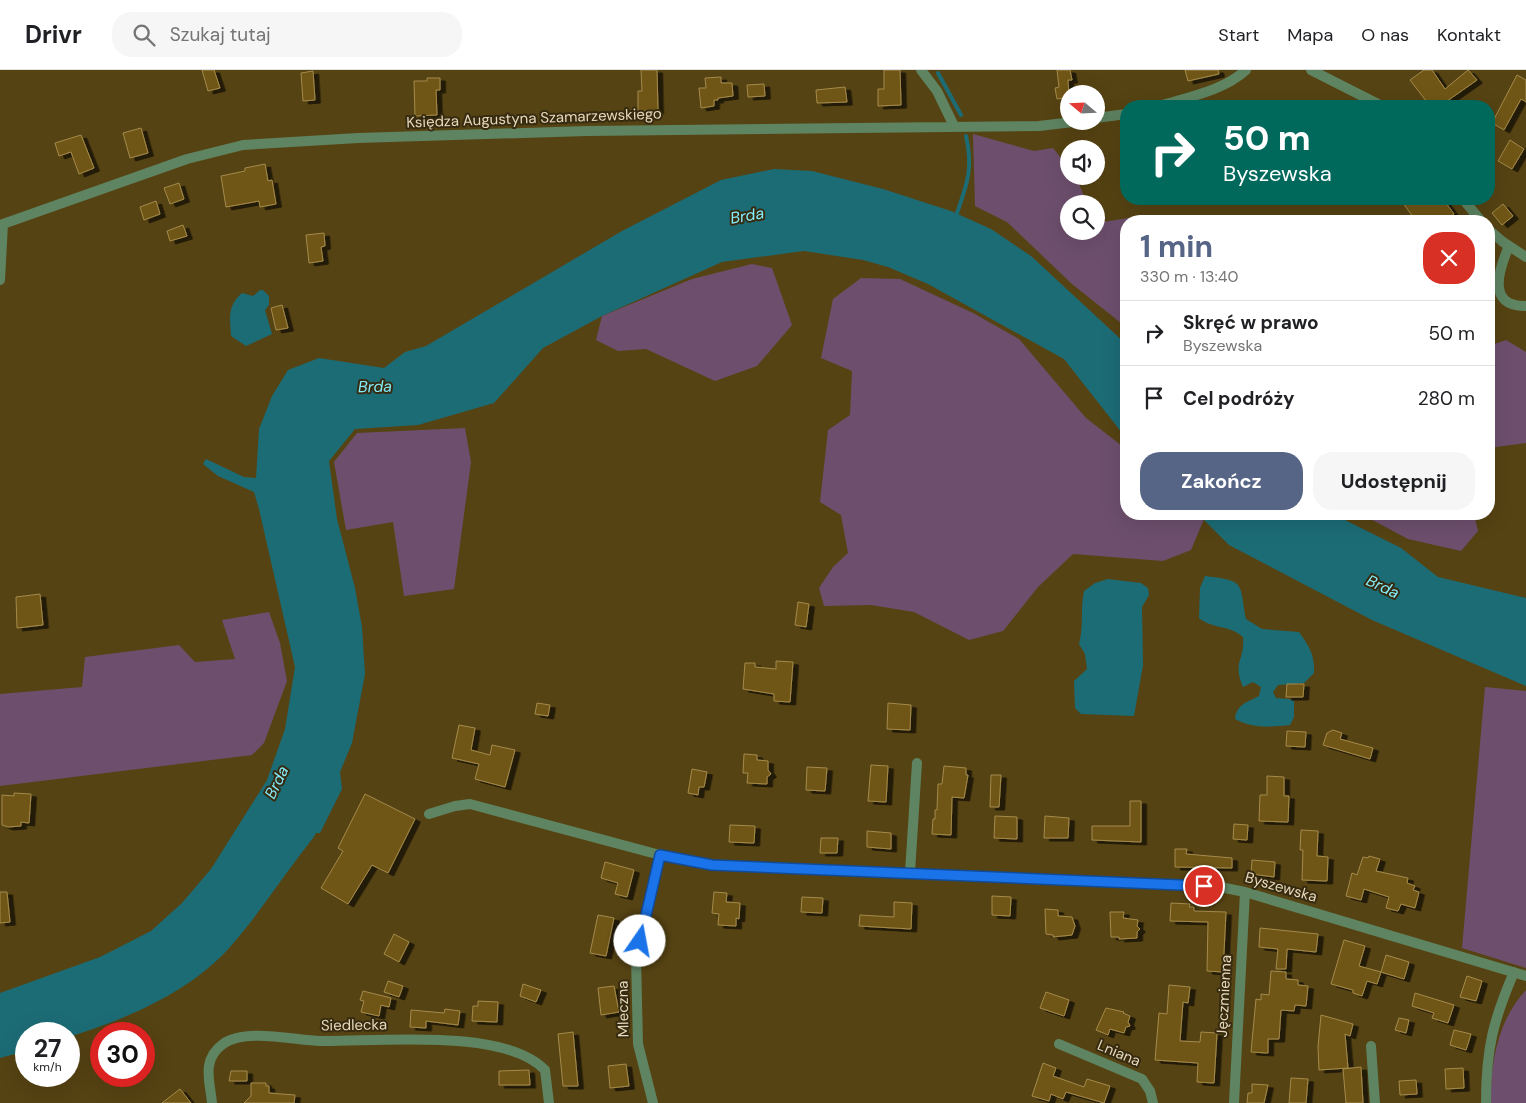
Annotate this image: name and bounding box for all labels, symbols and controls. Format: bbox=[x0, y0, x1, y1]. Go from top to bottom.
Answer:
search box bbox=[112, 12, 462, 57]
text: Drivr bbox=[25, 19, 82, 50]
icon: search bbox=[130, 21, 158, 49]
text: Szukaj tutaj bbox=[170, 22, 271, 47]
text: Start bbox=[1218, 23, 1259, 47]
text: Mapa bbox=[1287, 23, 1333, 47]
text: O nas bbox=[1361, 23, 1409, 47]
text: Kontakt bbox=[1437, 23, 1501, 47]
north arrow bbox=[1060, 85, 1105, 130]
map controls bbox=[1060, 85, 1105, 240]
street label: Księdza Augustyna Szamarzewskiego bbox=[406, 104, 662, 132]
text: 50 m bbox=[1223, 115, 1311, 161]
icon: right bbox=[1140, 120, 1205, 185]
button: sound bbox=[1060, 140, 1105, 185]
text: Byszewska bbox=[1223, 159, 1332, 188]
button: search bbox=[1060, 195, 1105, 240]
water label: Brda bbox=[728, 202, 766, 229]
text: 1 min bbox=[1140, 227, 1213, 266]
button: close bbox=[1423, 232, 1475, 284]
text: 330 m · 13:40 bbox=[1140, 266, 1238, 287]
text: Skręć w prawo bbox=[1183, 310, 1319, 335]
icon: right bbox=[1140, 319, 1168, 347]
text: 50 m bbox=[1428, 321, 1475, 346]
text: Byszewska bbox=[1183, 335, 1262, 356]
water label: Brda bbox=[358, 376, 392, 397]
icon: arrive bbox=[1140, 384, 1168, 412]
text: Cel podróży bbox=[1183, 386, 1294, 411]
text: 280 m bbox=[1418, 386, 1475, 411]
button: Zakończ bbox=[1140, 452, 1303, 510]
button: Udostępnij bbox=[1313, 452, 1475, 510]
water label: Brda bbox=[1363, 570, 1403, 603]
water label: Brda bbox=[260, 762, 293, 802]
pin bbox=[1183, 865, 1225, 907]
street label: Byszewska bbox=[1243, 867, 1319, 907]
icon: arrive bbox=[1190, 872, 1218, 900]
position arrow bbox=[613, 914, 665, 966]
street label: Jęczmienna bbox=[1212, 954, 1236, 1038]
street label: Mleczna bbox=[613, 980, 633, 1038]
street label: Siedlecka bbox=[321, 1014, 387, 1036]
speed limit sign: 30 bbox=[90, 1022, 155, 1087]
text: 27 bbox=[34, 1032, 61, 1065]
street label: Lniana bbox=[1094, 1035, 1144, 1071]
text: km/h bbox=[33, 1059, 62, 1075]

